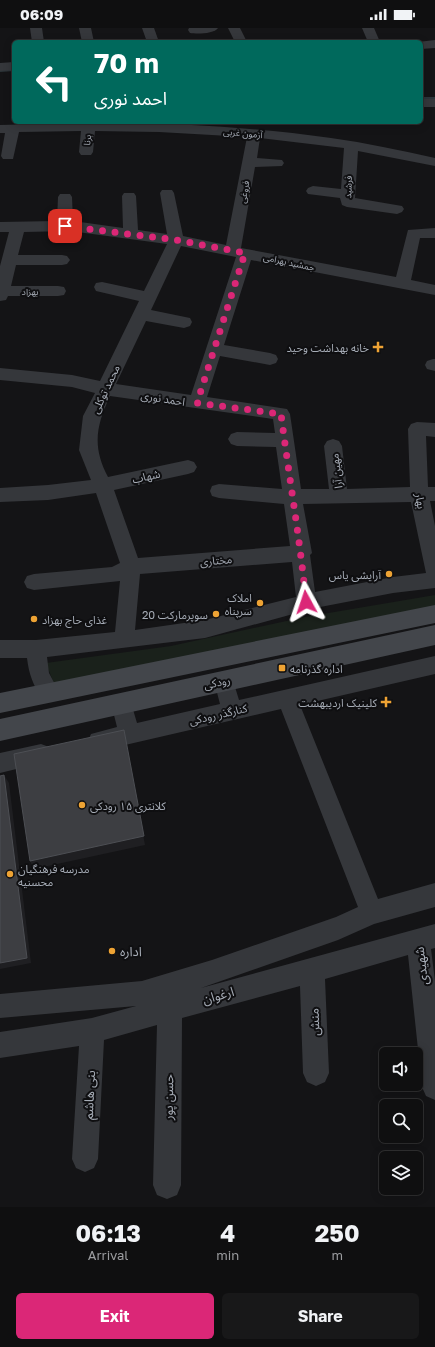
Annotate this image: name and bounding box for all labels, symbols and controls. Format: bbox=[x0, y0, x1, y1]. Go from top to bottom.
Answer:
text: 06:09 bbox=[20, 5, 63, 23]
text: 70 m bbox=[94, 46, 159, 79]
icon: left bbox=[28, 56, 80, 108]
text: احمد نوری bbox=[94, 87, 167, 109]
street label: آزمون غربی bbox=[223, 126, 263, 141]
street label: برنا bbox=[81, 134, 94, 146]
street label: فرشید bbox=[342, 176, 355, 198]
street label: فروغی bbox=[237, 180, 252, 204]
pin bbox=[48, 209, 82, 243]
icon: arrive bbox=[54, 215, 76, 237]
street label: جمشید بهرامی bbox=[262, 251, 316, 274]
street label: بهزاد bbox=[22, 286, 38, 298]
place label: خانه بهداشت وحید bbox=[287, 341, 370, 355]
marker: خانه بهداشت وحید bbox=[372, 341, 384, 353]
street label: محمد توکلی bbox=[88, 362, 123, 416]
street label: احمد نوری bbox=[140, 388, 186, 409]
street label: مهین آرا bbox=[327, 452, 346, 489]
street label: شهاب bbox=[131, 466, 162, 487]
street label: بهار bbox=[412, 491, 429, 510]
street label: مختاری bbox=[199, 552, 233, 569]
place label: آرایشی یاس bbox=[329, 568, 382, 582]
marker: آرایشی یاس bbox=[384, 569, 394, 579]
position arrow bbox=[285, 581, 327, 623]
place label: املاک سرپناه bbox=[225, 591, 252, 619]
marker: املاک سرپناه bbox=[255, 598, 265, 608]
place label: سوپرمارکت 20 bbox=[142, 608, 208, 623]
marker: سوپرمارکت 20 bbox=[211, 609, 221, 619]
place label: غذای حاج بهزاد bbox=[42, 613, 108, 628]
marker: غذای حاج بهزاد bbox=[29, 614, 39, 624]
place label: اداره گذرنامه bbox=[290, 662, 343, 676]
marker: اداره گذرنامه bbox=[277, 663, 287, 673]
street label: رودکی bbox=[203, 673, 232, 692]
place label: کلینیک اردیبهشت bbox=[298, 696, 377, 710]
marker: کلینیک اردیبهشت bbox=[380, 696, 392, 708]
street label: کنارگذر رودکی bbox=[188, 701, 249, 728]
place label: کلانتری ۱۵ رودکی bbox=[90, 799, 166, 813]
marker: کلانتری ۱۵ رودکی bbox=[77, 800, 87, 810]
place label: مدرسه فرهنگیان محسنیه bbox=[18, 862, 90, 889]
marker: مدرسه فرهنگیان محسنیه bbox=[5, 869, 15, 879]
place label: اداره bbox=[120, 943, 142, 959]
marker: اداره bbox=[107, 946, 117, 956]
street label: شهیدی bbox=[411, 946, 432, 986]
street label: ارغوان bbox=[200, 983, 236, 1008]
street label: منش bbox=[306, 1008, 323, 1036]
map controls bbox=[379, 1047, 423, 1195]
button: sound bbox=[379, 1047, 423, 1091]
street label: بنی هاشم bbox=[80, 1070, 101, 1120]
street label: حسن پور bbox=[160, 1073, 179, 1121]
button: search bbox=[379, 1099, 423, 1143]
button: layers bbox=[379, 1151, 423, 1195]
text: 06:13 bbox=[75, 1218, 141, 1247]
text: 4 bbox=[220, 1218, 235, 1247]
text: 250 bbox=[315, 1218, 360, 1247]
text: Arrival bbox=[88, 1247, 129, 1263]
text: min bbox=[216, 1247, 239, 1263]
text: m bbox=[331, 1247, 343, 1263]
button: Exit bbox=[16, 1293, 214, 1339]
button: Share bbox=[222, 1293, 419, 1339]

